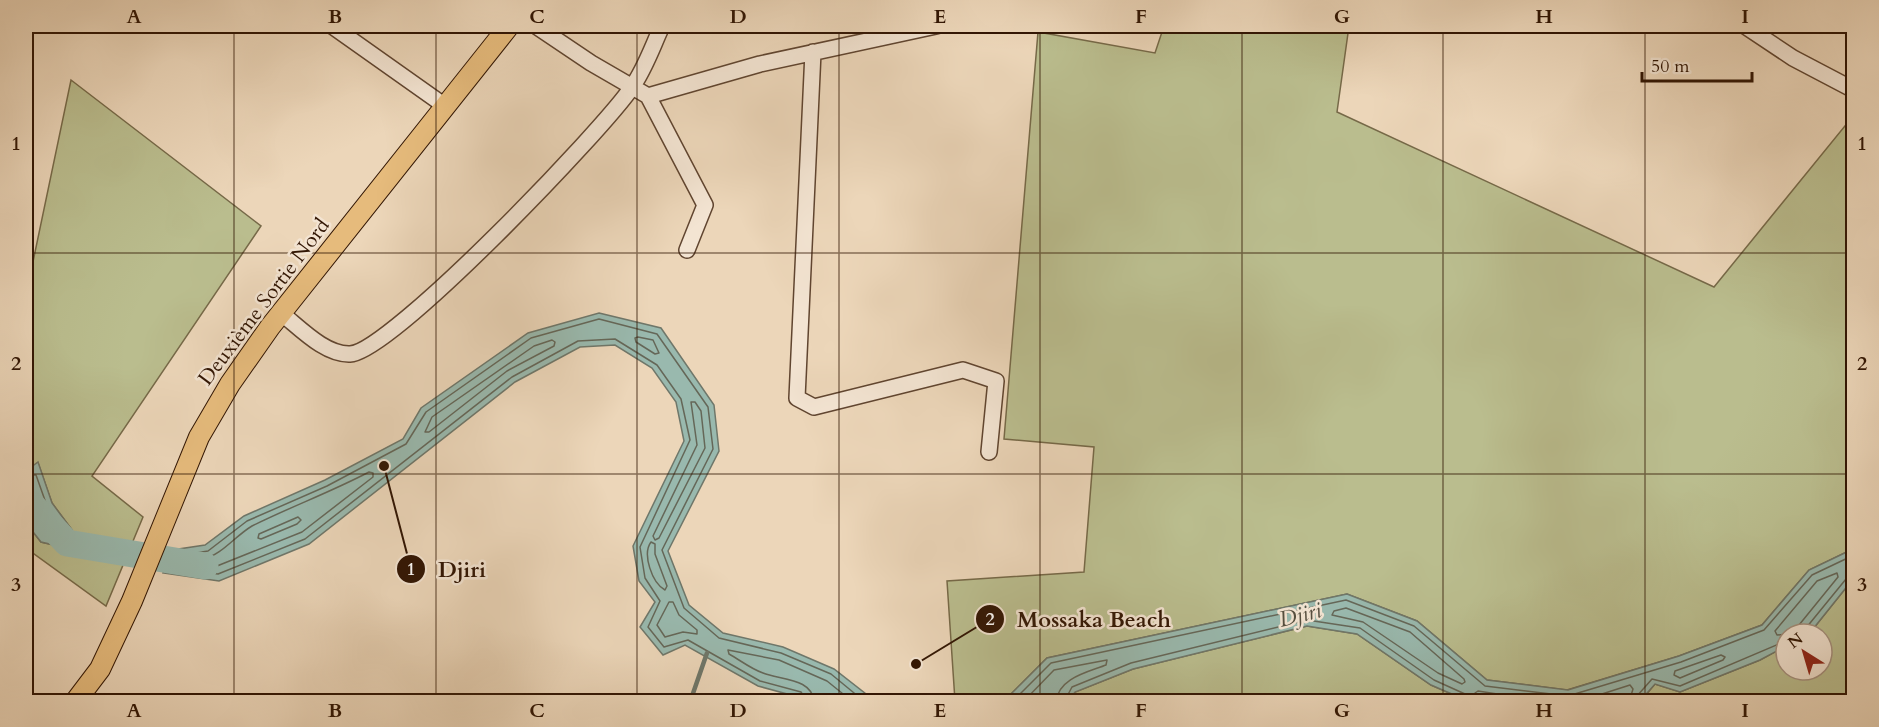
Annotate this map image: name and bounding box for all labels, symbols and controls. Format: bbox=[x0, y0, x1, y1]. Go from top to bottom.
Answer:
text: A bbox=[126, 3, 142, 30]
text: B bbox=[328, 3, 342, 30]
text: C bbox=[529, 3, 545, 30]
text: D bbox=[729, 3, 747, 30]
text: E bbox=[934, 3, 946, 30]
text: F bbox=[1135, 3, 1147, 30]
text: G bbox=[1334, 3, 1350, 30]
text: H bbox=[1535, 3, 1553, 30]
text: I bbox=[1741, 3, 1749, 30]
scale bar bbox=[1642, 45, 1752, 83]
text: 50 m bbox=[1651, 54, 1690, 79]
text: 1 bbox=[11, 130, 21, 157]
text: 1 bbox=[1857, 130, 1867, 157]
street label: Deuxième Sortie Nord bbox=[192, 212, 336, 392]
text: 2 bbox=[11, 350, 21, 377]
text: 2 bbox=[1857, 350, 1867, 377]
callout: Djiri bbox=[396, 549, 498, 589]
text: Djiri bbox=[438, 555, 486, 585]
text: 1 bbox=[406, 557, 416, 582]
text: 3 bbox=[11, 571, 21, 598]
text: 3 bbox=[1857, 571, 1867, 598]
water label: Djiri bbox=[1276, 595, 1325, 635]
callout: Mossaka Beach bbox=[975, 599, 1183, 639]
text: Mossaka Beach bbox=[1017, 605, 1171, 635]
text: 2 bbox=[985, 607, 995, 632]
north arrow bbox=[1774, 622, 1834, 682]
text: N bbox=[1783, 628, 1808, 654]
text: A bbox=[126, 697, 142, 724]
text: B bbox=[328, 697, 342, 724]
text: C bbox=[529, 697, 545, 724]
text: D bbox=[729, 697, 747, 724]
text: E bbox=[934, 697, 946, 724]
text: F bbox=[1135, 697, 1147, 724]
text: G bbox=[1334, 697, 1350, 724]
text: H bbox=[1535, 697, 1553, 724]
text: I bbox=[1741, 697, 1749, 724]

